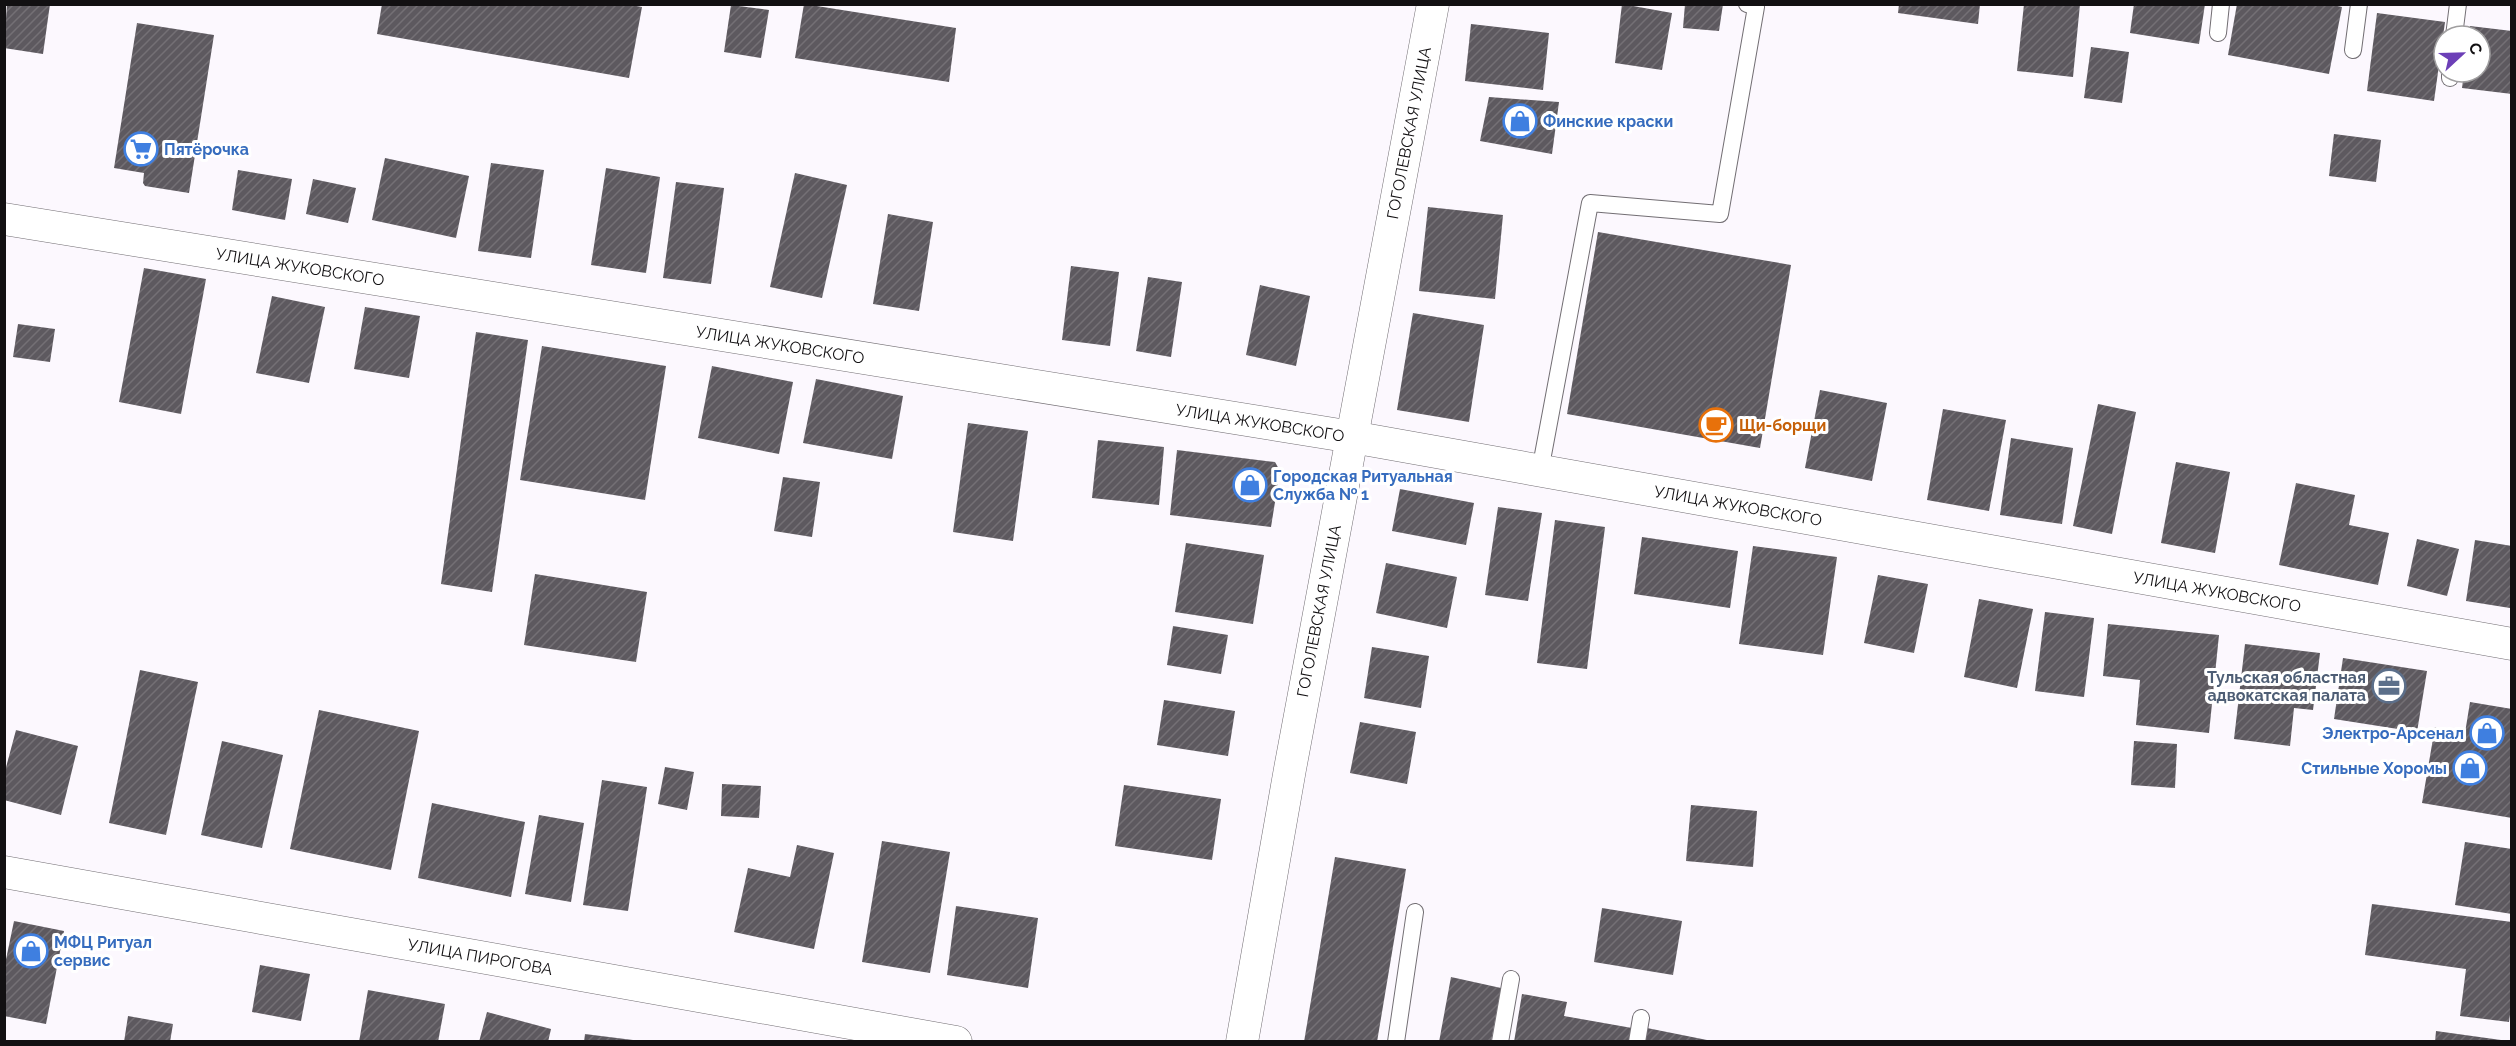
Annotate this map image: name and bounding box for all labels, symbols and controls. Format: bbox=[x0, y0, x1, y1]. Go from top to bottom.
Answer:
north arrow bbox=[2432, 24, 2492, 84]
text: С bbox=[2465, 40, 2486, 57]
street label: ГОГОЛЕВСКАЯ УЛИЦА bbox=[1383, 45, 1435, 221]
shop icon: Финские краски bbox=[1502, 103, 1538, 139]
place label: Финские краски bbox=[1543, 112, 1673, 131]
supermarket icon: Пятёрочка bbox=[123, 131, 159, 167]
place label: Пятёрочка bbox=[164, 140, 249, 159]
street label: УЛИЦА ЖУКОВСКОГО bbox=[214, 244, 386, 290]
street label: УЛИЦА ЖУКОВСКОГО bbox=[694, 322, 866, 368]
street label: УЛИЦА ЖУКОВСКОГО bbox=[1174, 400, 1346, 446]
cafe icon: Щи-борщи bbox=[1698, 407, 1734, 443]
place label: Щи-борщи bbox=[1739, 416, 1826, 435]
shop icon: Городская Ритуальная Служба № 1 bbox=[1232, 467, 1268, 503]
place label: Городская Ритуальная Служба № 1 bbox=[1273, 467, 1453, 504]
street label: УЛИЦА ЖУКОВСКОГО bbox=[1652, 482, 1824, 530]
street label: ГОГОЛЕВСКАЯ УЛИЦА bbox=[1293, 523, 1345, 699]
street label: УЛИЦА ЖУКОВСКОГО bbox=[2131, 568, 2303, 616]
place label: Тульская областная адвокатская палата bbox=[2207, 668, 2366, 705]
office icon: Тульская областная адвокатская палата bbox=[2371, 668, 2407, 704]
shop icon: Электро-Арсенал bbox=[2469, 715, 2505, 751]
place label: Электро-Арсенал bbox=[2322, 724, 2464, 743]
shop icon: Стильные Хоромы bbox=[2452, 750, 2488, 786]
place label: Стильные Хоромы bbox=[2301, 759, 2447, 778]
shop icon: МФЦ Ритуал cервис bbox=[13, 933, 49, 969]
place label: МФЦ Ритуал cервис bbox=[54, 933, 152, 970]
street label: УЛИЦА ПИРОГОВА bbox=[406, 935, 554, 979]

